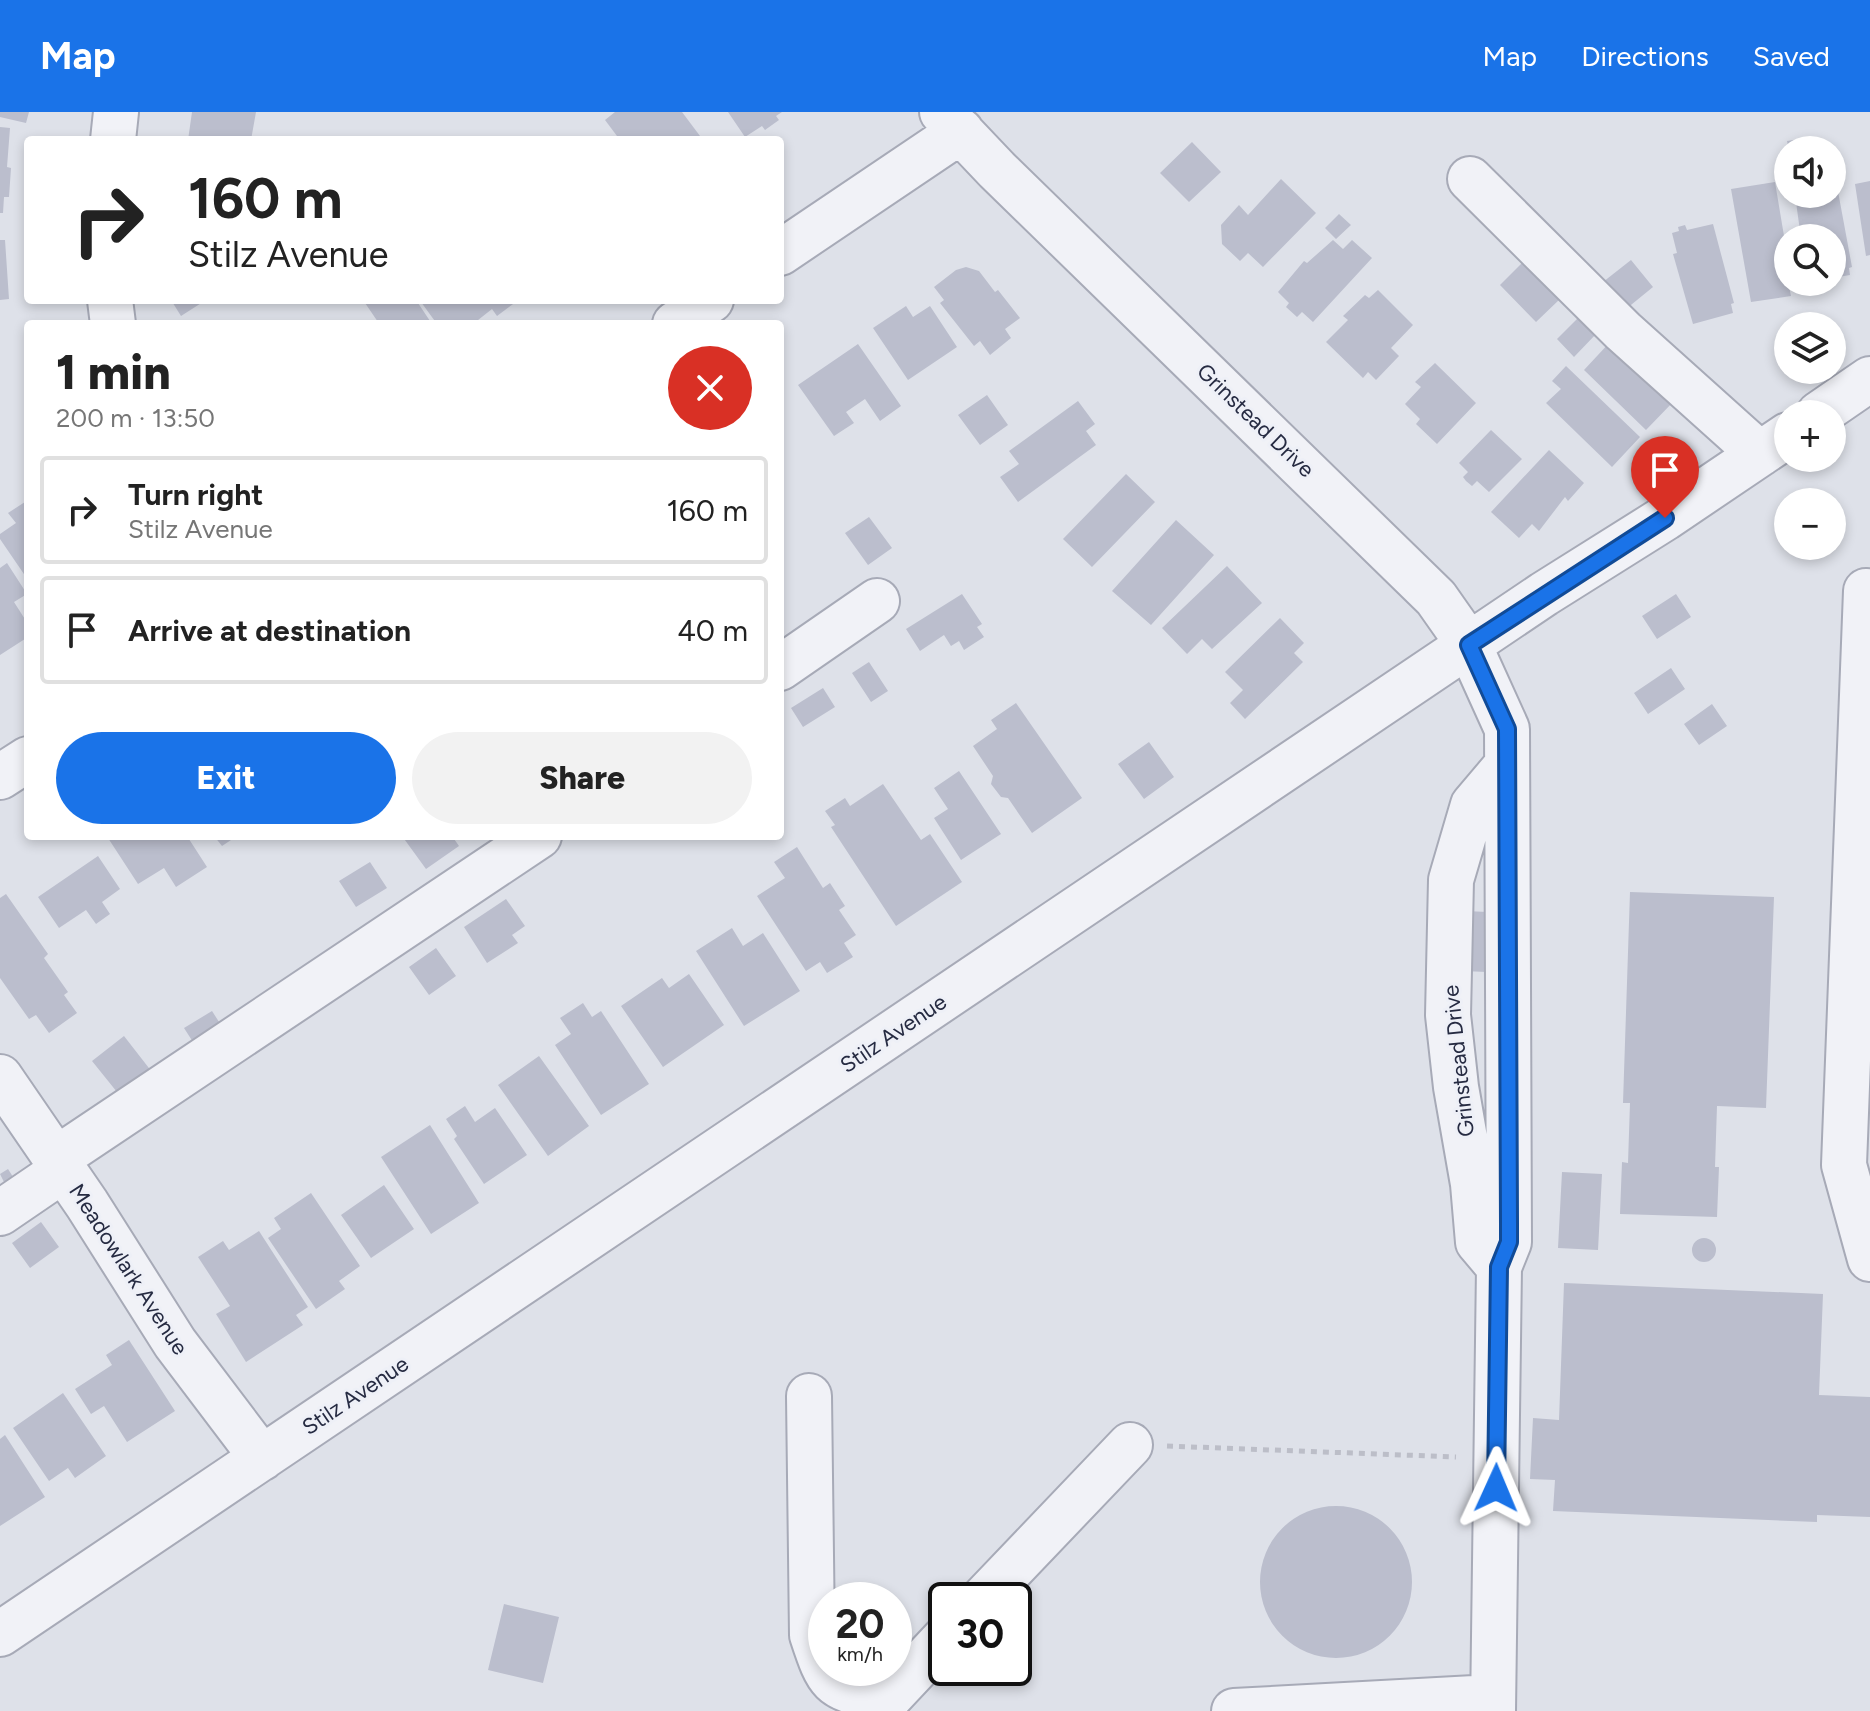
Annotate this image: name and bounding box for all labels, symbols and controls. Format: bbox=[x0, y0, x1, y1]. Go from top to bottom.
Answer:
text: Map bbox=[40, 33, 116, 79]
text: Map bbox=[1483, 39, 1537, 73]
text: Directions bbox=[1581, 39, 1709, 73]
text: Saved bbox=[1753, 39, 1830, 73]
map controls bbox=[1774, 136, 1846, 560]
button: sound bbox=[1774, 136, 1846, 208]
text: 160 m bbox=[188, 165, 343, 232]
icon: right bbox=[56, 168, 160, 272]
button: search bbox=[1774, 224, 1846, 296]
text: Stilz Avenue bbox=[188, 233, 388, 276]
button: layers bbox=[1774, 312, 1846, 384]
text: 1 min bbox=[56, 343, 171, 401]
button: close bbox=[668, 346, 752, 430]
street label: Grinstead Drive bbox=[1191, 358, 1320, 483]
button: + bbox=[1774, 400, 1846, 472]
text: 200 m · 13:50 bbox=[56, 402, 215, 434]
pin bbox=[1631, 436, 1699, 518]
icon: arrive bbox=[1643, 448, 1687, 492]
text: Turn right bbox=[128, 476, 263, 513]
icon: right bbox=[60, 488, 104, 532]
button: − bbox=[1774, 488, 1846, 560]
text: 160 m bbox=[666, 492, 748, 529]
text: Stilz Avenue bbox=[128, 513, 273, 545]
icon: arrive bbox=[60, 608, 104, 652]
text: Arrive at destination bbox=[128, 612, 411, 649]
text: 40 m bbox=[677, 612, 748, 649]
button: Exit bbox=[56, 732, 396, 824]
button: Share bbox=[412, 732, 752, 824]
street label: Grinstead Drive bbox=[1437, 984, 1480, 1138]
street label: Stilz Avenue bbox=[835, 988, 952, 1079]
street label: Meadowlark Avenue bbox=[63, 1179, 194, 1360]
street label: Stilz Avenue bbox=[297, 1350, 414, 1441]
position arrow bbox=[1454, 1446, 1538, 1530]
speed limit sign: 30 bbox=[928, 1582, 1032, 1686]
text: 20 bbox=[835, 1600, 885, 1648]
text: km/h bbox=[837, 1642, 883, 1666]

